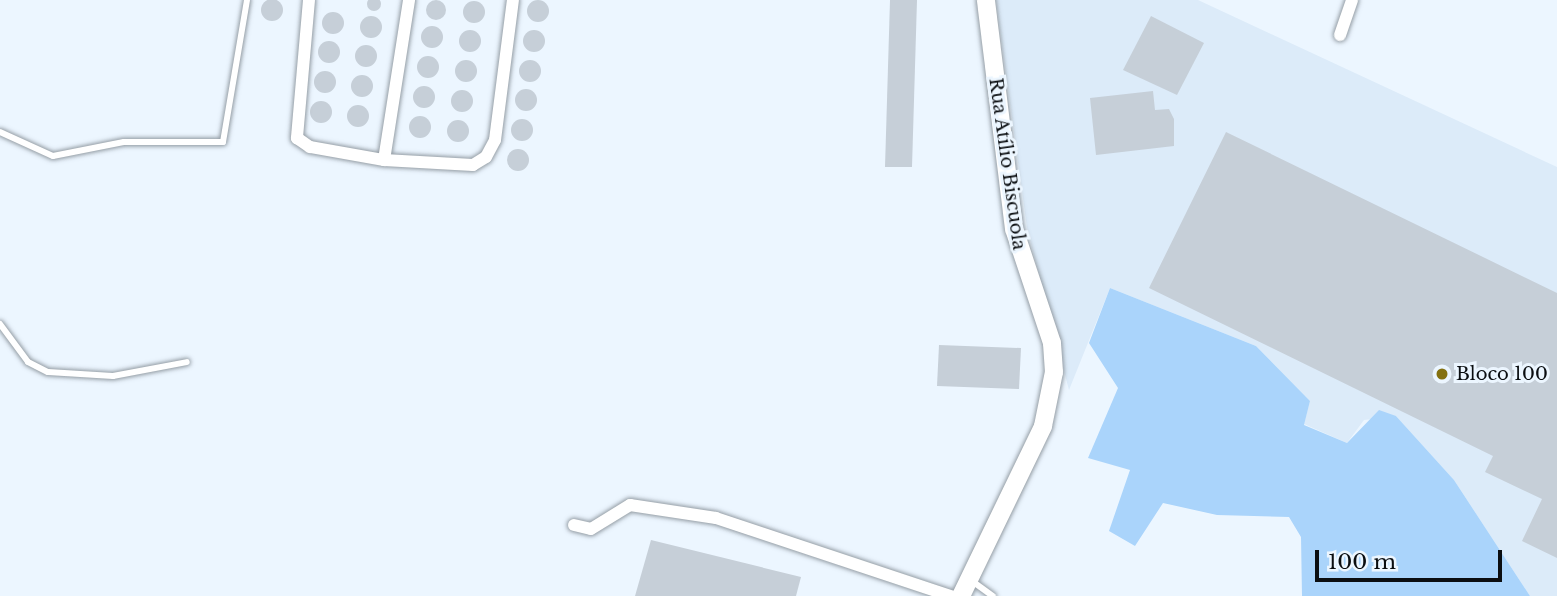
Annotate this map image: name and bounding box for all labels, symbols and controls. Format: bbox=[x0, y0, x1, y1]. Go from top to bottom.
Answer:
street label: Rua Atílio Biscuola bbox=[984, 76, 1030, 252]
place label: Bloco 100 bbox=[1456, 363, 1548, 385]
marker: Bloco 100 bbox=[1434, 366, 1450, 382]
scale bar bbox=[1319, 536, 1506, 580]
text: 100 m bbox=[1328, 549, 1396, 575]

